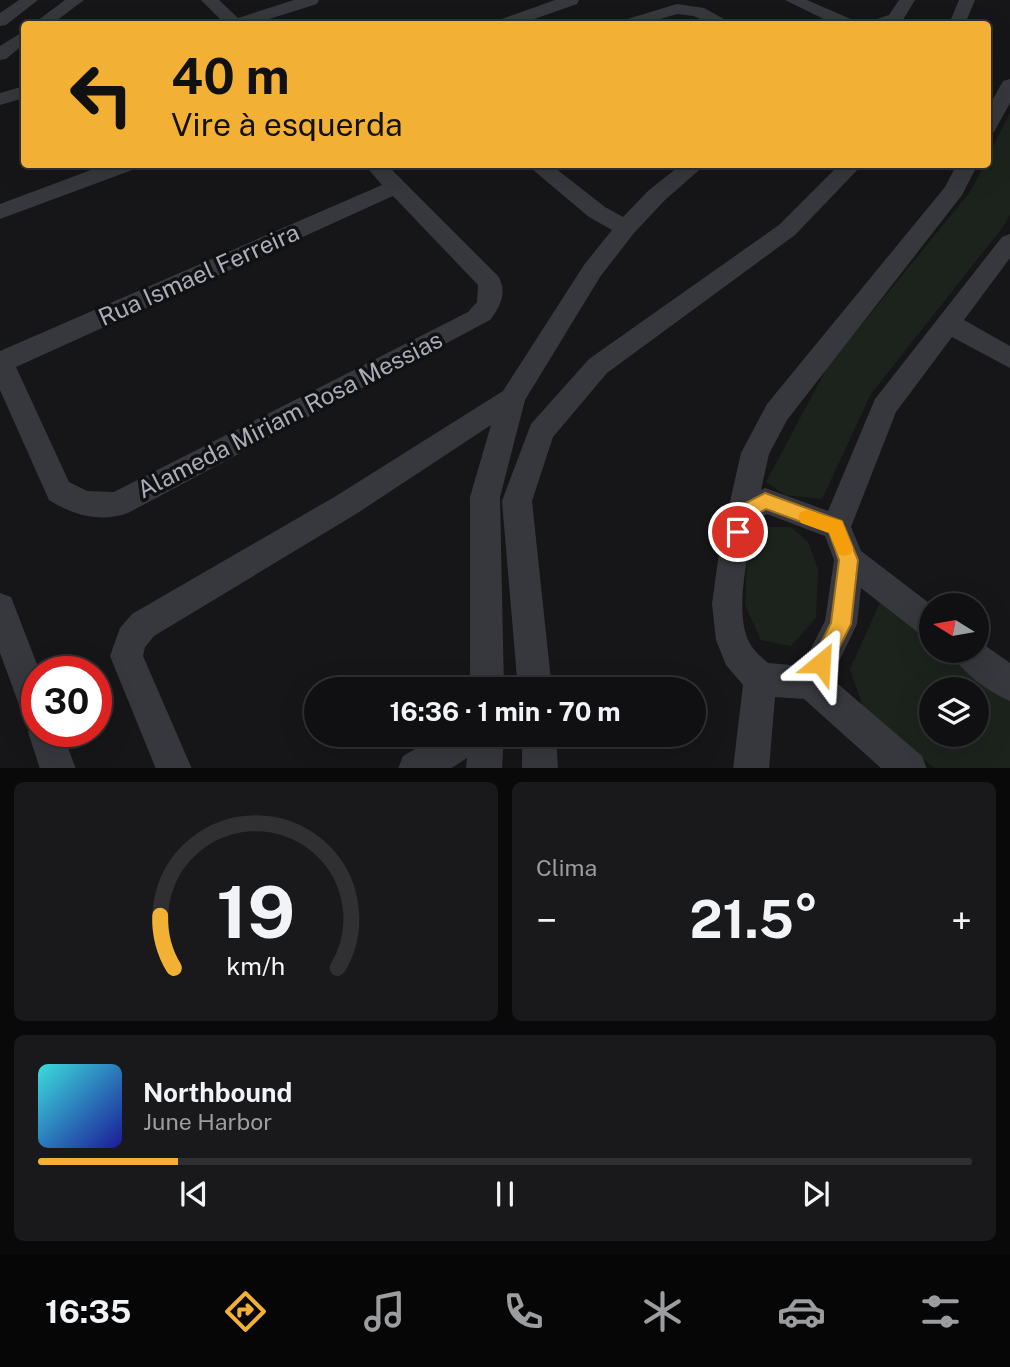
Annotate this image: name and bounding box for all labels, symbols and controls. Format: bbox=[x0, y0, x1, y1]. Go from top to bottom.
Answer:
text: 40 m bbox=[171, 47, 290, 105]
icon: left bbox=[56, 49, 147, 140]
text: Vire à esquerda bbox=[171, 106, 403, 143]
street label: Rua Ismael Ferreira bbox=[94, 217, 303, 331]
street label: Alameda Miriam Rosa Messias bbox=[132, 325, 447, 503]
pin bbox=[708, 502, 768, 562]
icon: arrive bbox=[719, 513, 757, 551]
north arrow bbox=[919, 593, 989, 663]
map controls bbox=[919, 593, 989, 747]
position arrow bbox=[784, 626, 858, 700]
speed limit sign: 30 bbox=[21, 656, 112, 747]
button: layers bbox=[919, 677, 989, 747]
text: 16:36 · 1 min · 70 m bbox=[389, 696, 621, 727]
text: Clima bbox=[536, 854, 597, 881]
text: 19 bbox=[216, 869, 296, 954]
text: 21.5° bbox=[689, 889, 819, 950]
text: − bbox=[536, 898, 557, 943]
text: + bbox=[951, 898, 972, 943]
text: km/h bbox=[227, 950, 285, 980]
text: Northbound bbox=[143, 1077, 292, 1108]
text: June Harbor bbox=[143, 1108, 272, 1135]
icon: previous bbox=[175, 1175, 213, 1213]
icon: pause bbox=[486, 1175, 524, 1213]
icon: next bbox=[797, 1175, 835, 1213]
icon: directions bbox=[221, 1287, 270, 1336]
icon: music bbox=[360, 1287, 409, 1336]
icon: phone bbox=[499, 1287, 548, 1336]
icon: climate bbox=[638, 1287, 687, 1336]
icon: car bbox=[777, 1287, 826, 1336]
icon: filters bbox=[916, 1287, 965, 1336]
text: 16:35 bbox=[45, 1293, 131, 1330]

